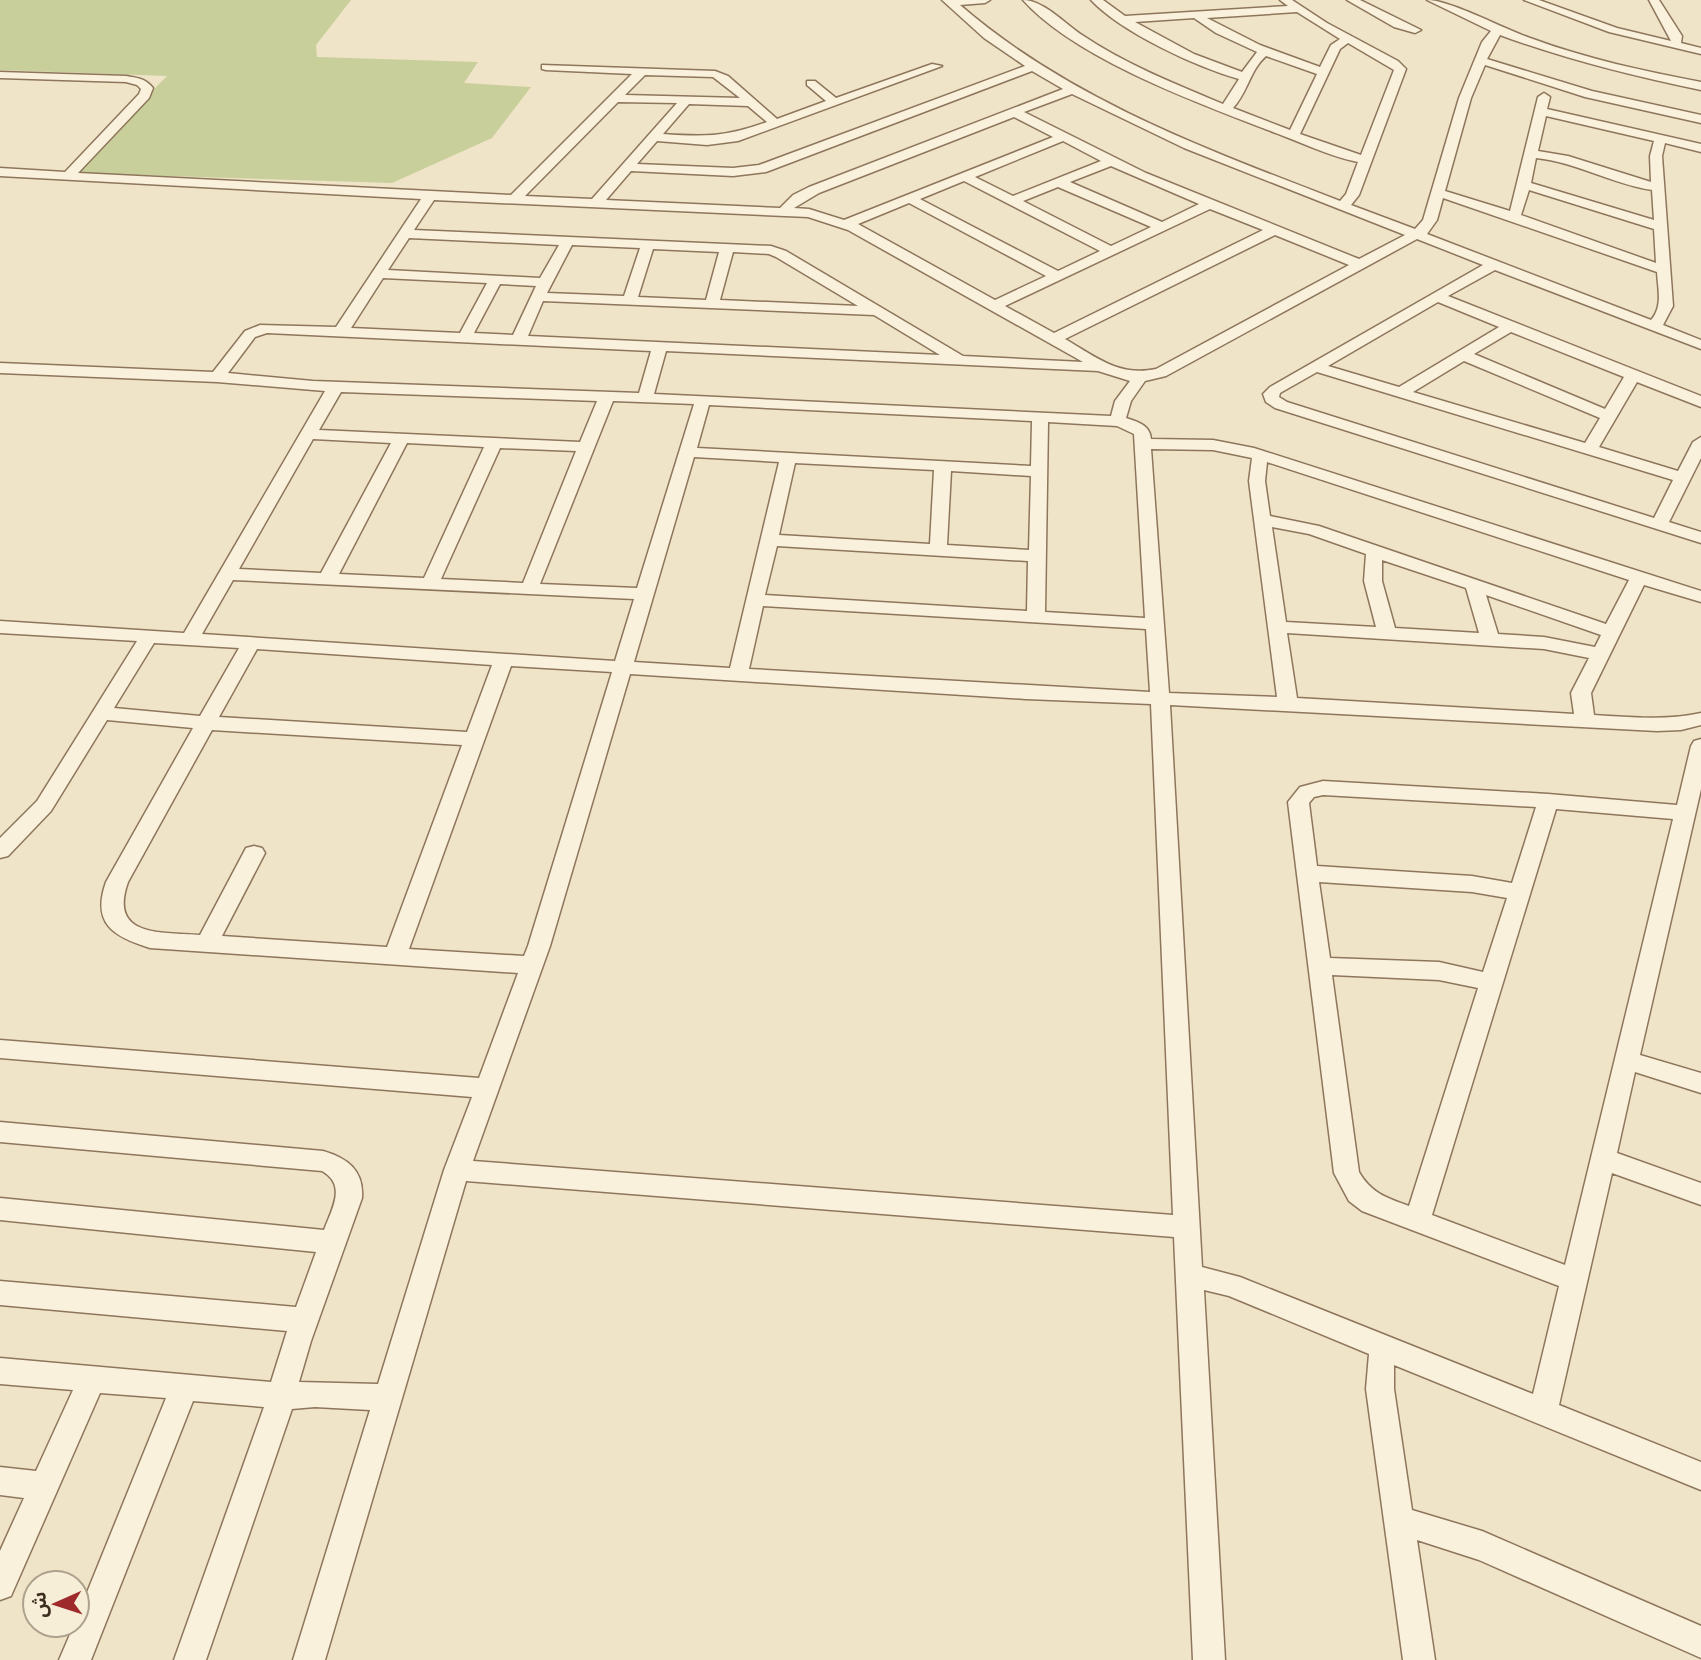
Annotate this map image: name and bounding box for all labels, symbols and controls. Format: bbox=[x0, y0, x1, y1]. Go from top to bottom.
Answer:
north arrow bbox=[21, 1569, 91, 1639]
text: ش bbox=[19, 1591, 61, 1619]

